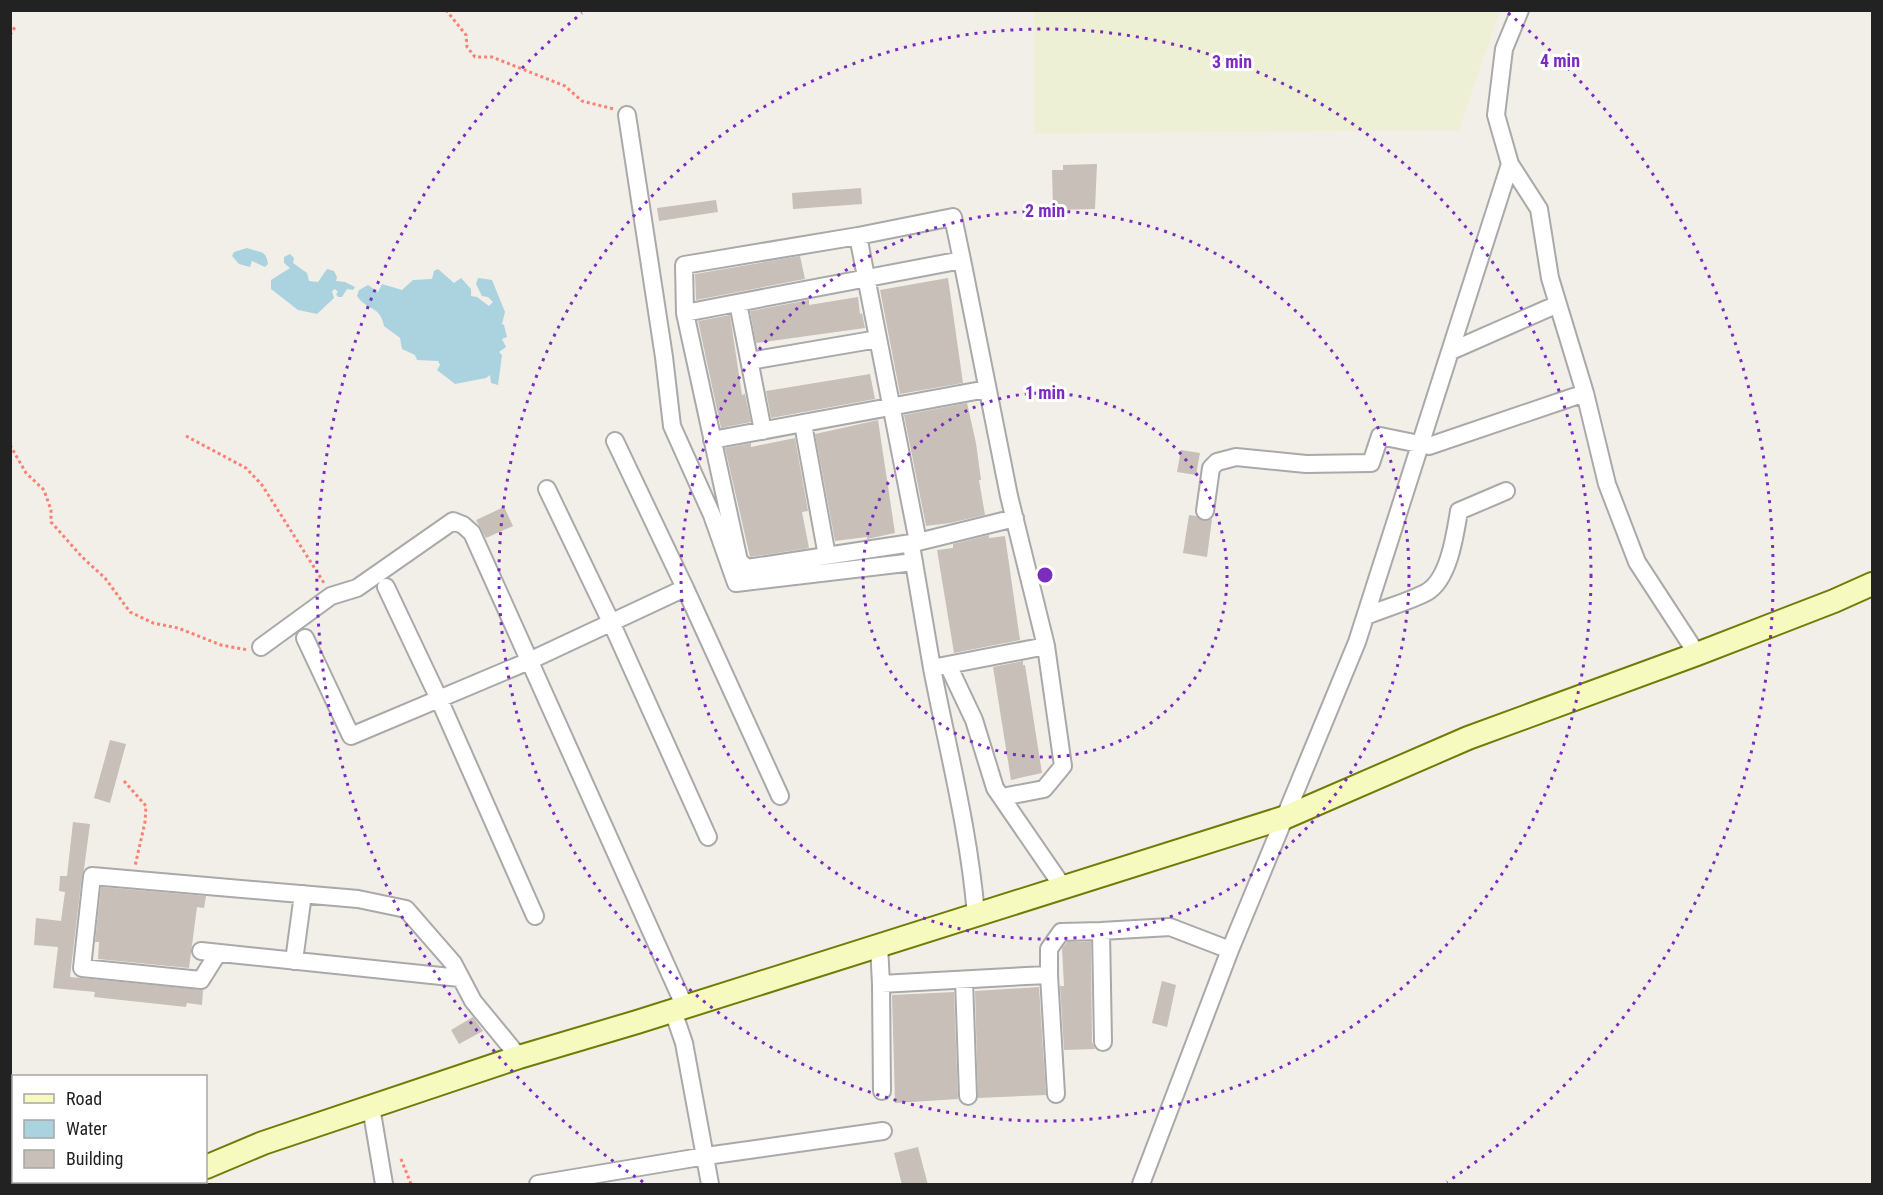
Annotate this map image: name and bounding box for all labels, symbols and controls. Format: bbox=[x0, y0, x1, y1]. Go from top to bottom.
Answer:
text: 4 min bbox=[1540, 50, 1580, 71]
text: 3 min bbox=[1212, 51, 1252, 72]
text: 2 min bbox=[1025, 200, 1065, 221]
text: 1 min bbox=[1025, 382, 1065, 403]
centre of rings bbox=[1035, 565, 1055, 585]
legend bbox=[12, 1075, 207, 1183]
text: Road bbox=[66, 1088, 102, 1109]
text: Water bbox=[66, 1118, 108, 1139]
text: Building bbox=[66, 1148, 123, 1169]

